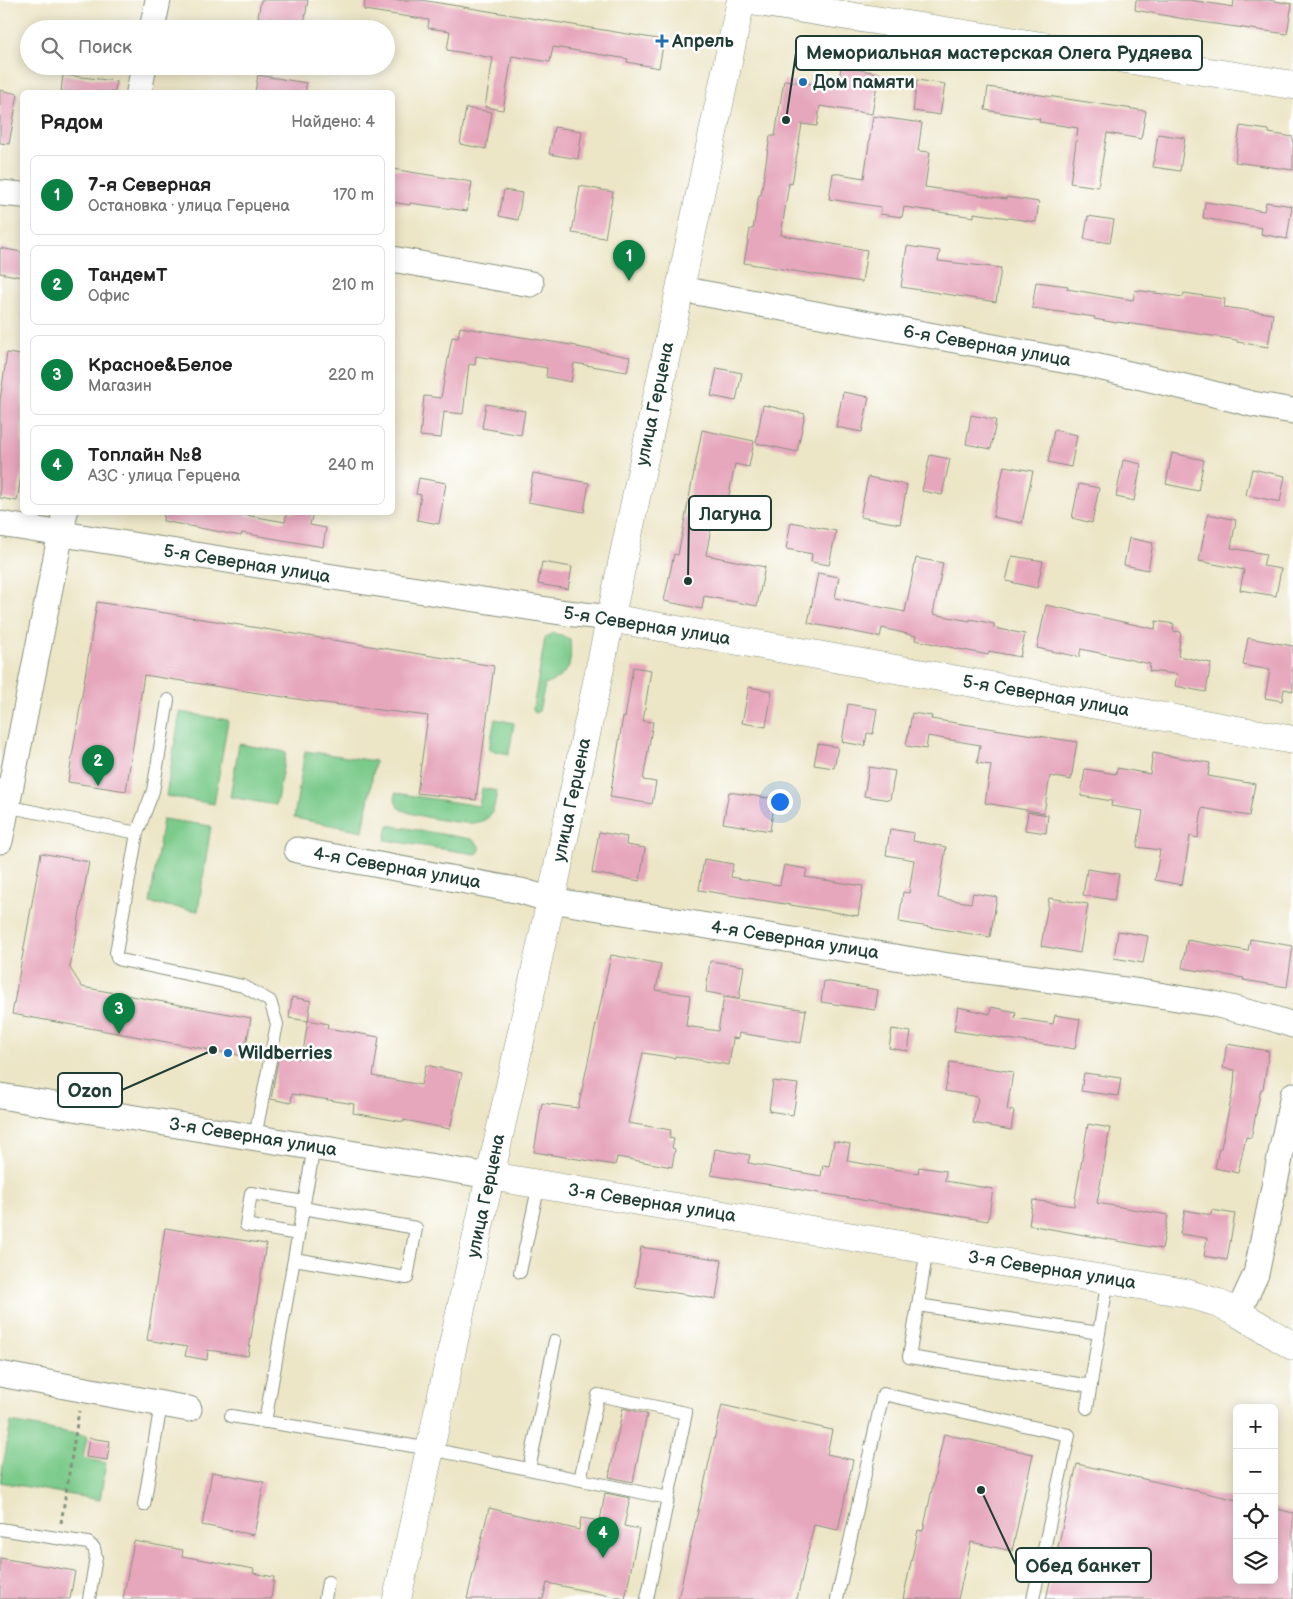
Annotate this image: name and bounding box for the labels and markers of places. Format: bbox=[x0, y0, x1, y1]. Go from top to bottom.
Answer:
place label: Апрель bbox=[671, 31, 735, 52]
marker: Апрель bbox=[656, 35, 668, 47]
callout: Мемориальная мастерская Олега Рудяева bbox=[796, 36, 1202, 70]
place label: Дом памяти bbox=[813, 72, 915, 93]
marker: Дом памяти bbox=[797, 76, 809, 88]
pin: 1 bbox=[613, 240, 645, 281]
callout: Лагуна bbox=[689, 496, 771, 530]
pin: 2 bbox=[82, 745, 114, 786]
pin: 3 bbox=[103, 993, 135, 1034]
place label: Wildberries bbox=[238, 1043, 332, 1064]
marker: Wildberries bbox=[222, 1047, 234, 1059]
callout: Ozon bbox=[58, 1073, 122, 1107]
pin: 4 bbox=[587, 1517, 619, 1558]
callout: Обед банкет bbox=[1016, 1548, 1151, 1582]

